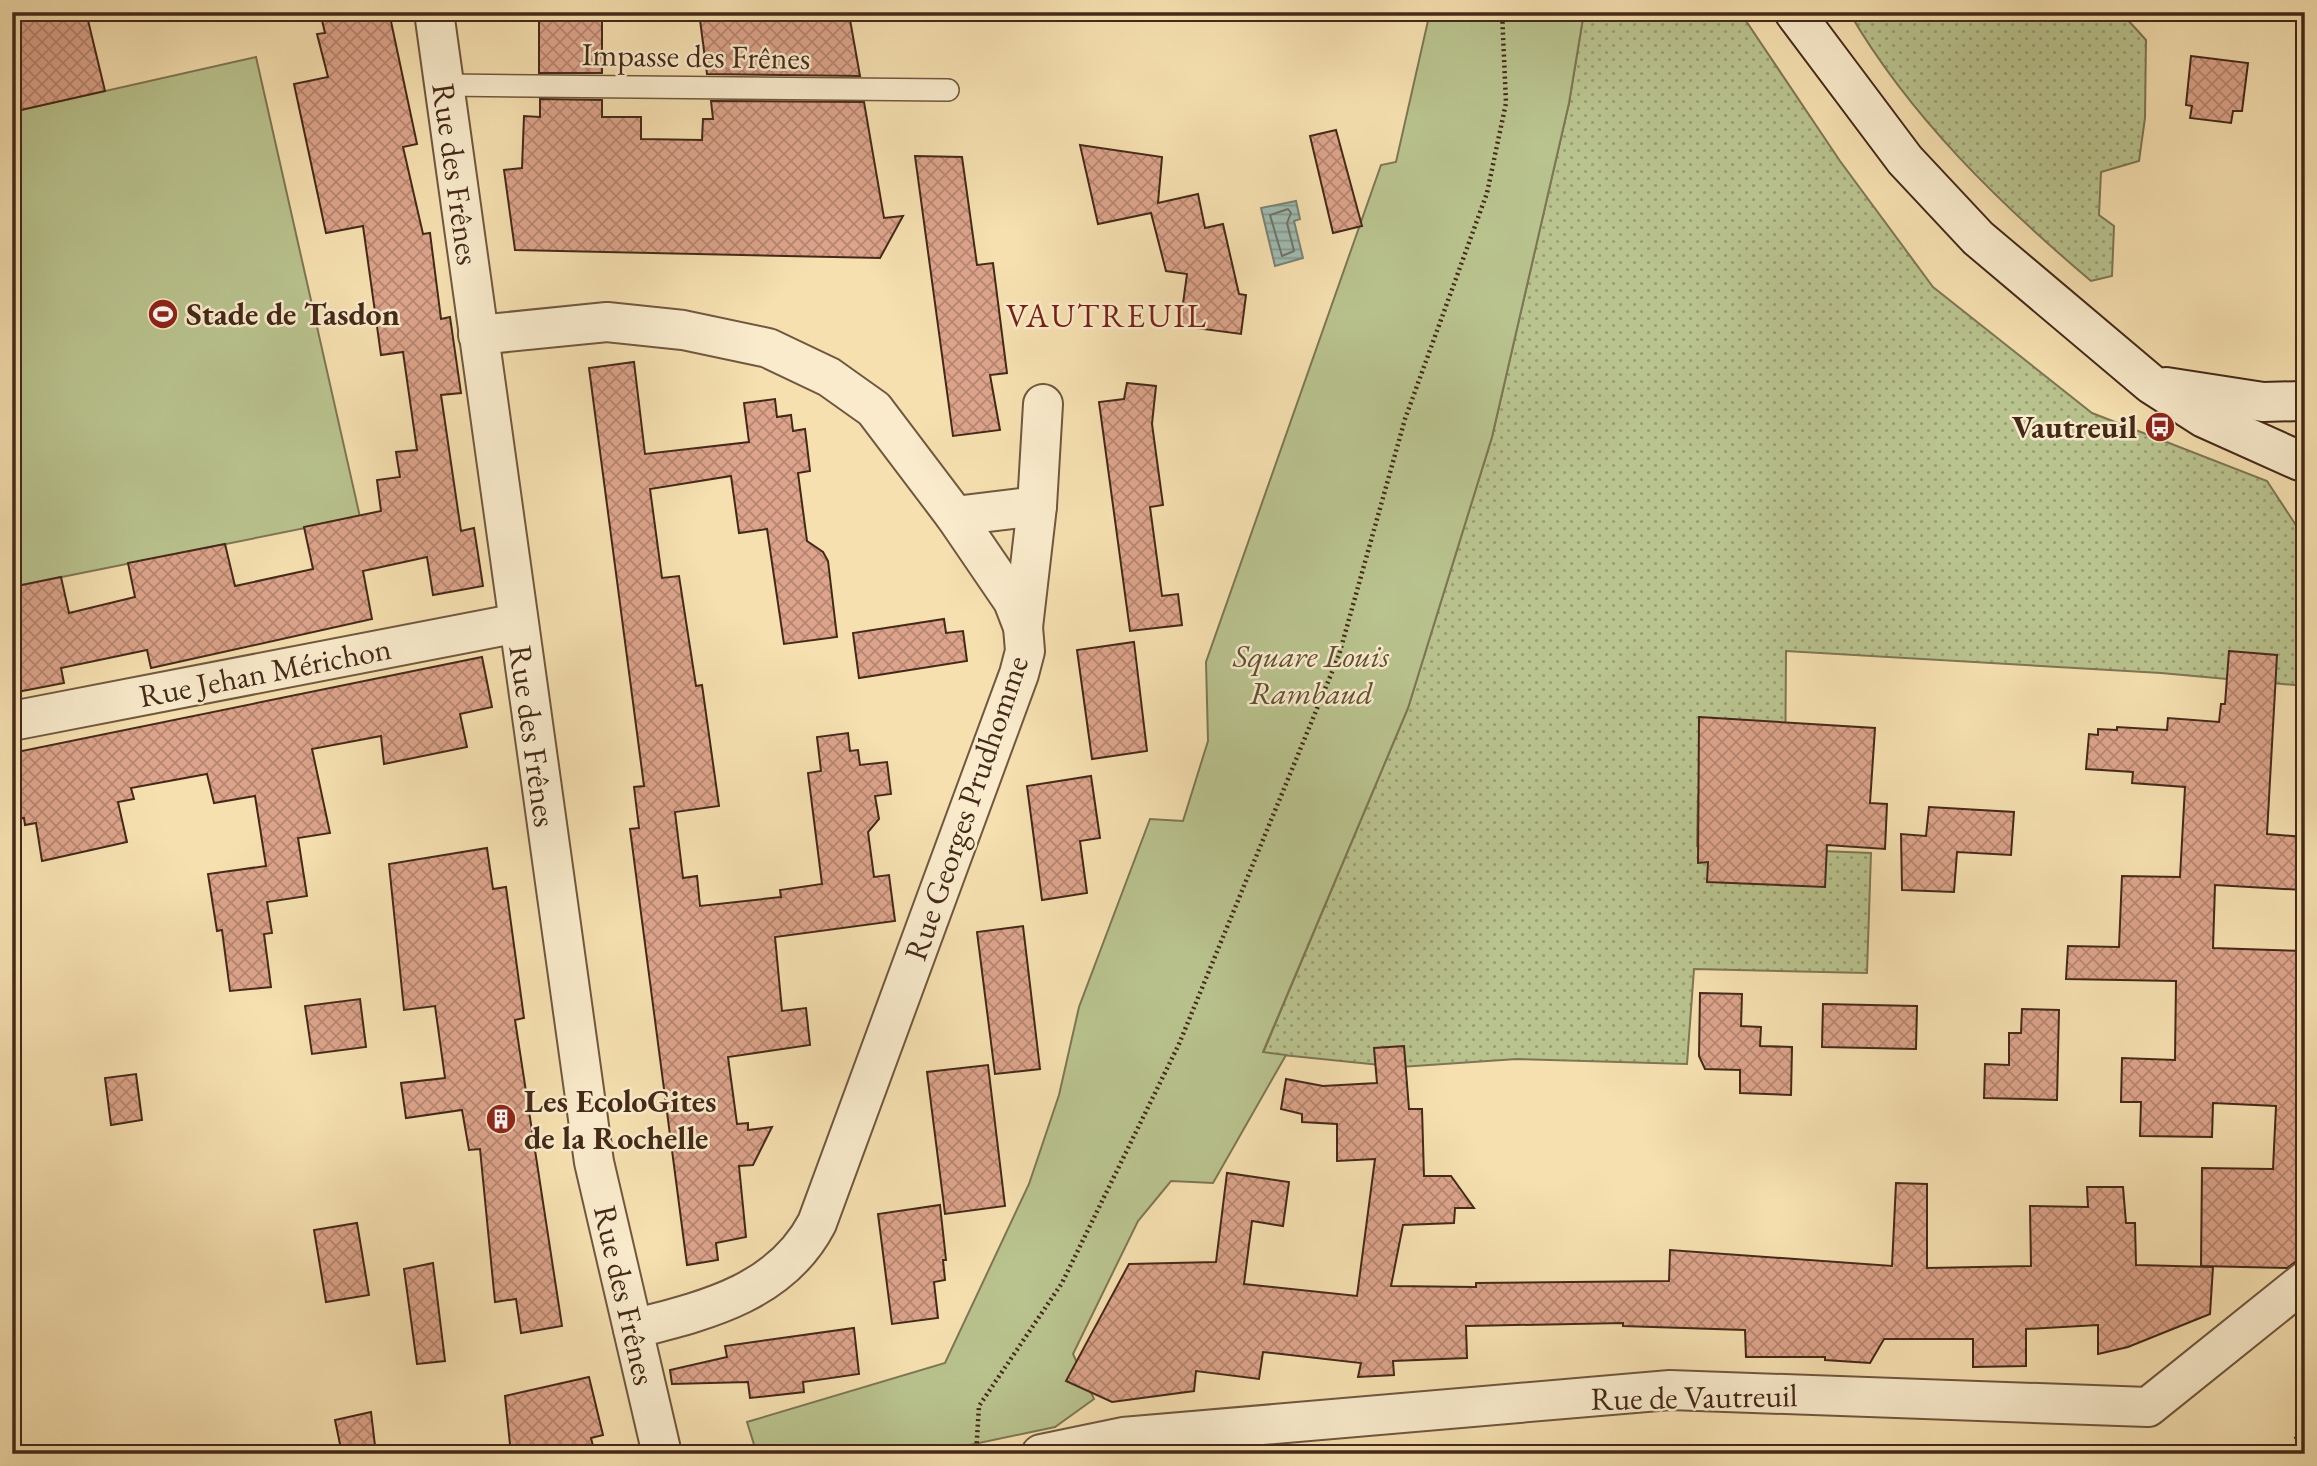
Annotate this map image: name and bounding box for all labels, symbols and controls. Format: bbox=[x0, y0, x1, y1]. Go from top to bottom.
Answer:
street label: Impasse des Frênes bbox=[581, 33, 811, 79]
street label: Rue des Frênes bbox=[422, 80, 490, 268]
place label: Stade de Tasdon bbox=[186, 293, 400, 335]
district label: VAUTREUIL bbox=[1006, 294, 1208, 337]
sports icon: Stade de Tasdon bbox=[146, 297, 180, 331]
place label: Vautreuil bbox=[2012, 406, 2137, 448]
bus stop icon: Vautreuil bbox=[2143, 410, 2177, 444]
street label: Rue Jehan Mérichon bbox=[135, 627, 395, 717]
park label: Square Louis Rambaud bbox=[1232, 635, 1389, 714]
street label: Rue des Frênes bbox=[499, 642, 567, 830]
street label: Rue Georges Prudhomme bbox=[894, 650, 1038, 966]
place label: Les EcoloGites de la Rochelle bbox=[524, 1080, 717, 1159]
building icon: Les EcoloGites de la Rochelle bbox=[484, 1102, 518, 1136]
street label: Rue des Frênes bbox=[584, 1201, 666, 1389]
street label: Rue de Vautreuil bbox=[1590, 1374, 1798, 1420]

